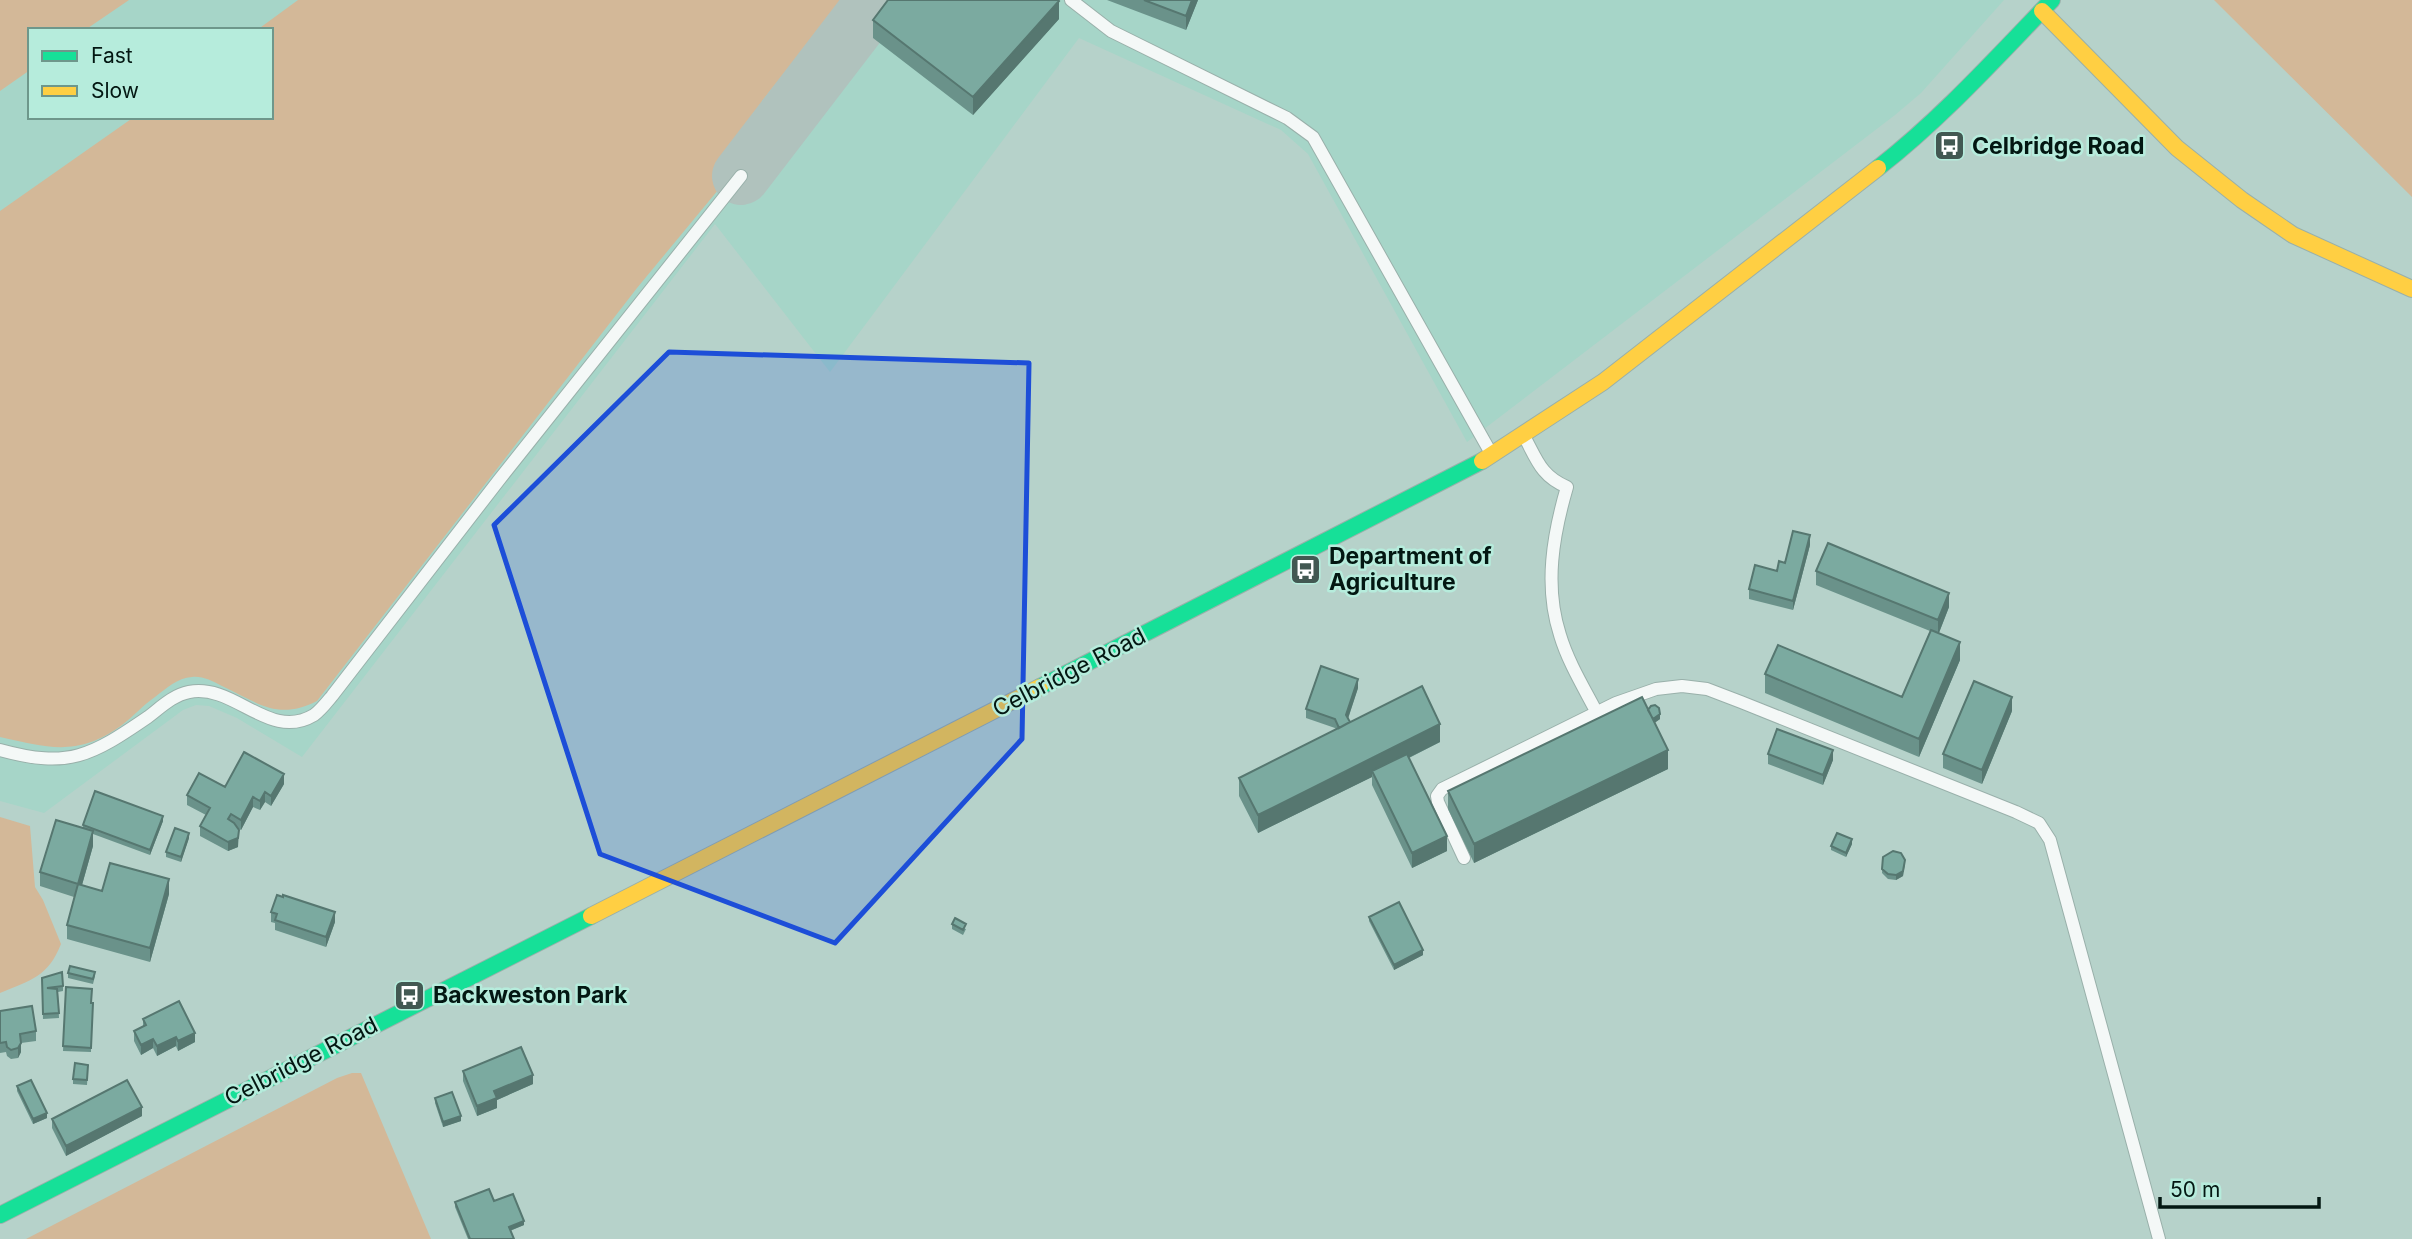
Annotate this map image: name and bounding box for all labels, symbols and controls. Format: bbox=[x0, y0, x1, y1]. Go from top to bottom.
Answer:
legend bbox=[28, 28, 273, 119]
text: Fast bbox=[91, 43, 133, 68]
text: Slow bbox=[91, 78, 139, 103]
bus stop icon: Celbridge Road bbox=[1932, 129, 1966, 163]
place label: Celbridge Road bbox=[1972, 132, 2144, 160]
place label: Department of Agriculture bbox=[1329, 542, 1492, 596]
bus stop icon: Department of Agriculture bbox=[1289, 552, 1323, 586]
street label: Celbridge Road bbox=[988, 621, 1150, 723]
bus stop icon: Backweston Park bbox=[393, 978, 427, 1012]
place label: Backweston Park bbox=[433, 981, 628, 1009]
street label: Celbridge Road bbox=[220, 1010, 382, 1112]
scale bar bbox=[2160, 1166, 2319, 1210]
text: 50 m bbox=[2170, 1177, 2220, 1202]

